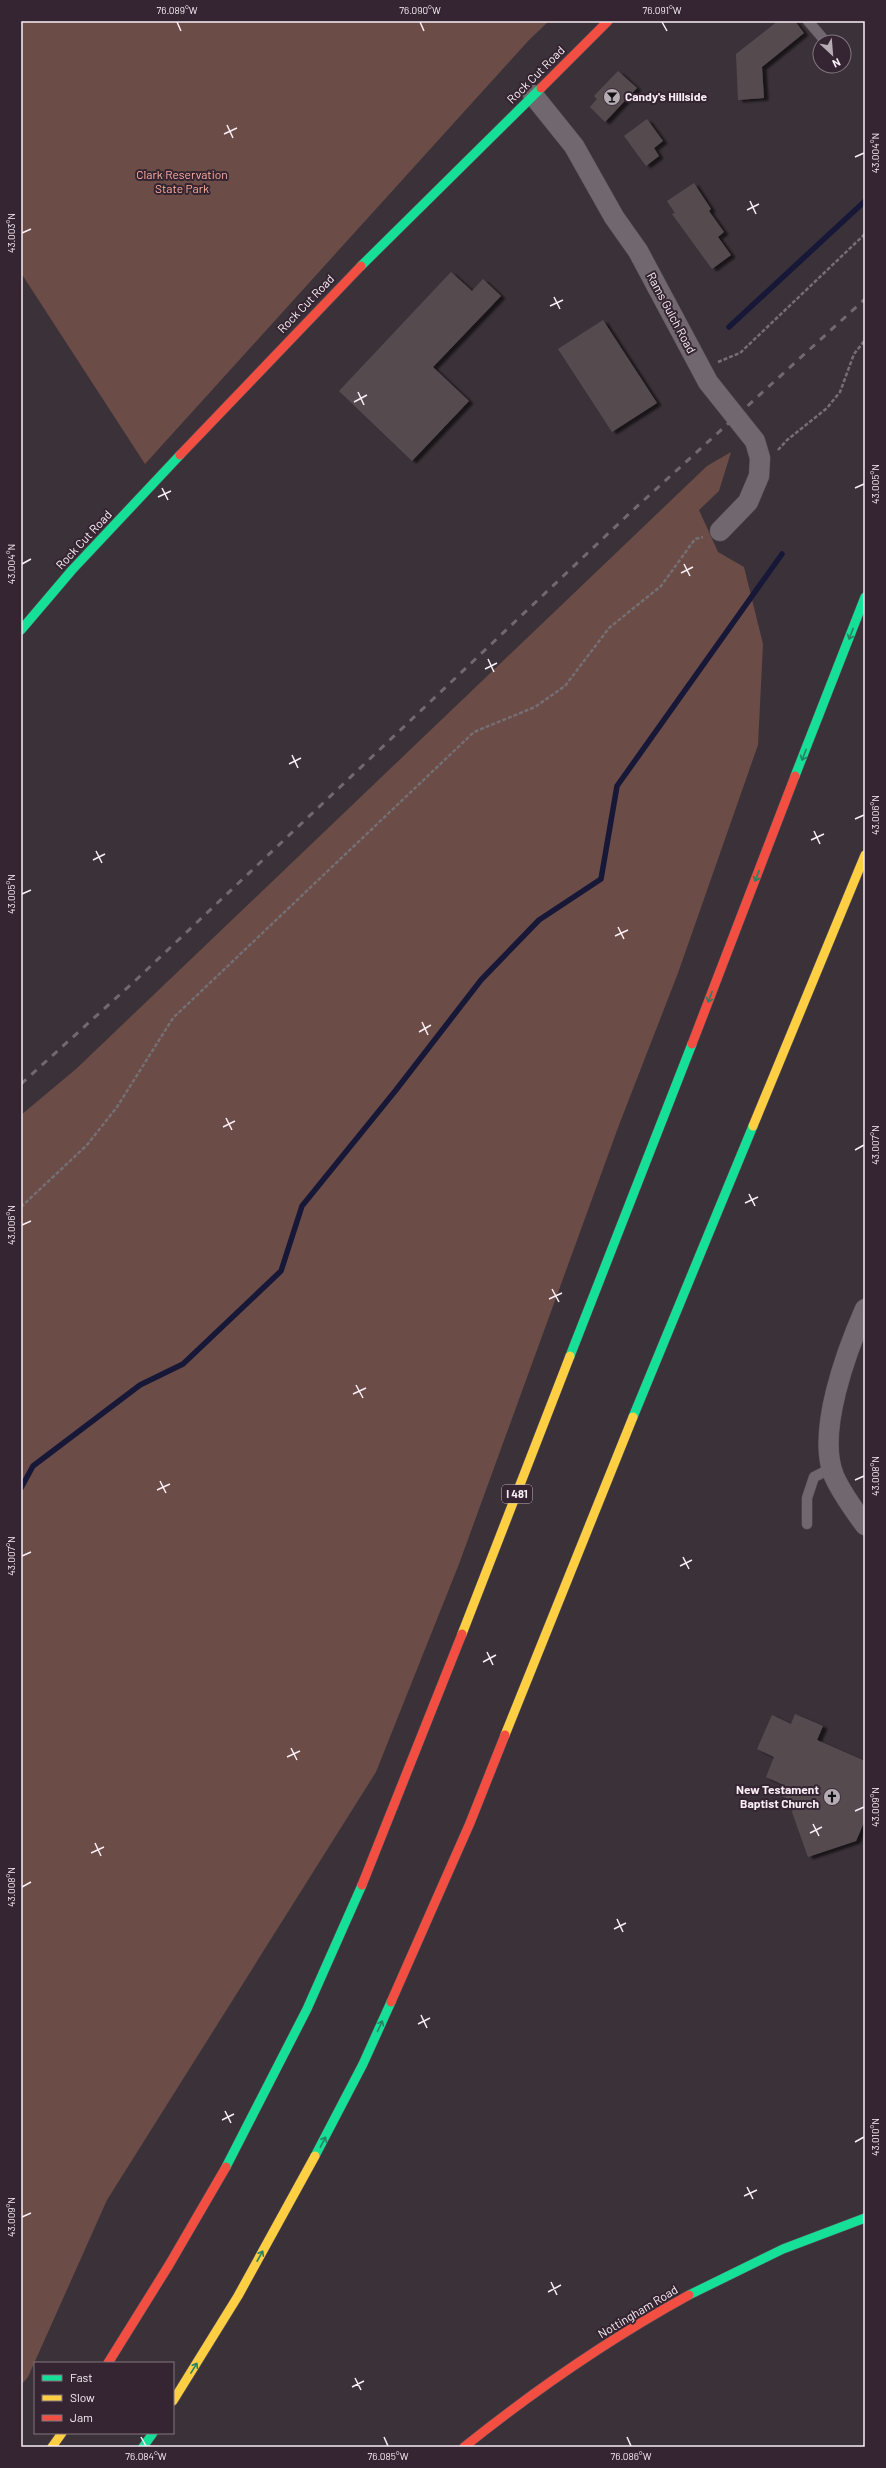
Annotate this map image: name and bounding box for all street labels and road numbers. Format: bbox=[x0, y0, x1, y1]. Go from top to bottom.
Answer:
street label: Rock Cut Road bbox=[504, 43, 567, 106]
street label: Rams Gulch Road bbox=[645, 270, 699, 355]
street label: Rock Cut Road bbox=[274, 271, 337, 335]
street label: Rock Cut Road bbox=[52, 507, 114, 572]
road number: I 481 bbox=[502, 1485, 532, 1503]
street label: Nottingham Road bbox=[595, 2282, 680, 2341]

